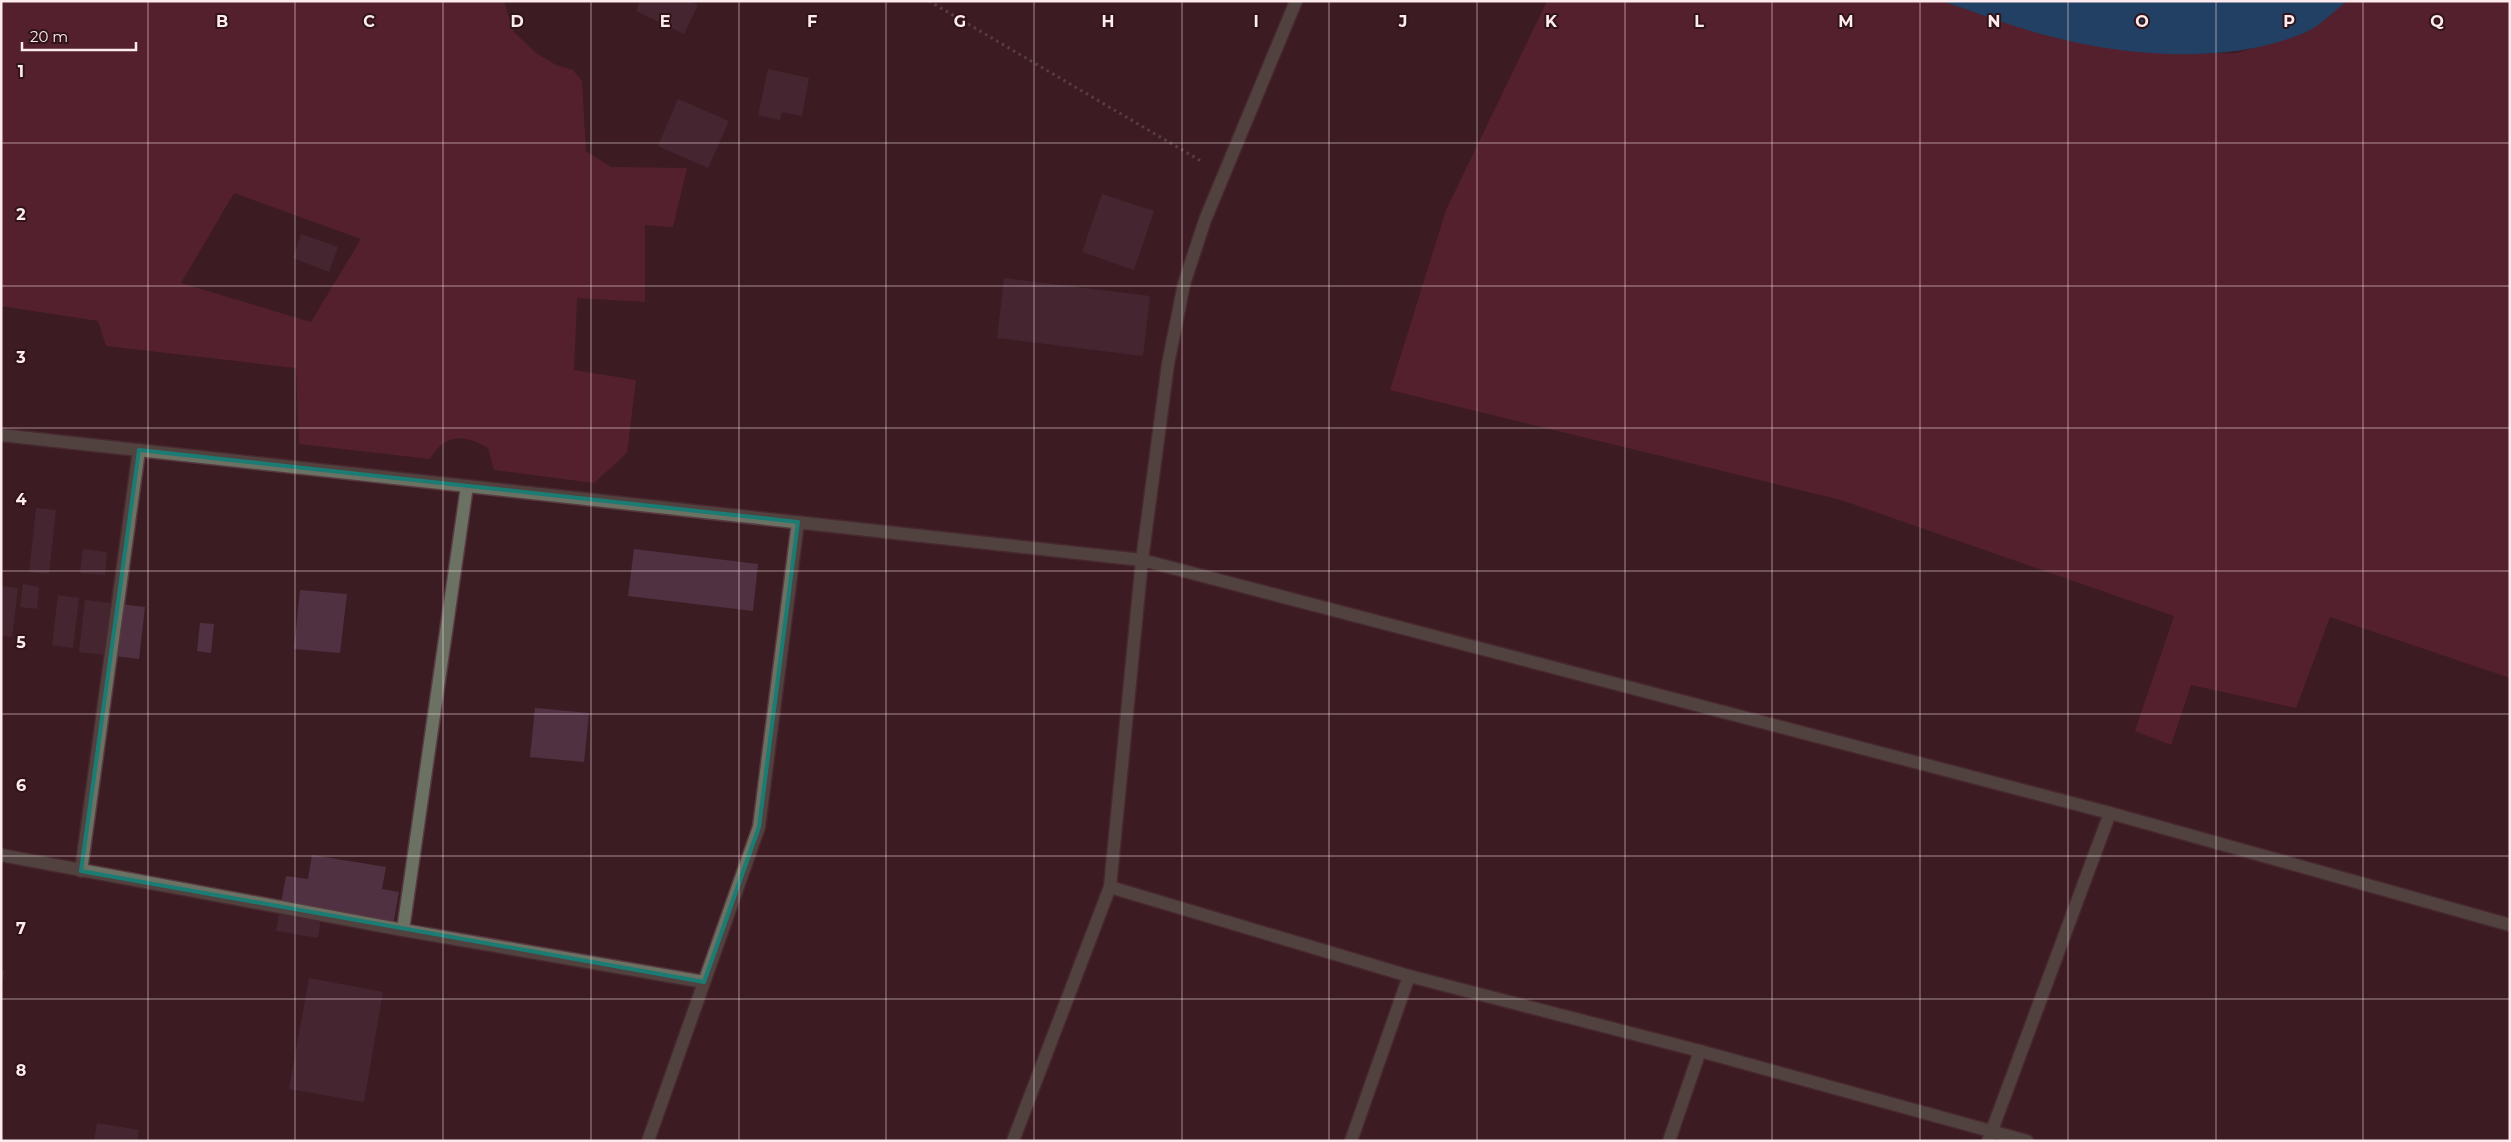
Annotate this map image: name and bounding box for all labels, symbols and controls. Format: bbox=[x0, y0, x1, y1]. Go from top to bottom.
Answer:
text: B bbox=[216, 12, 228, 31]
text: C bbox=[363, 12, 375, 31]
text: D bbox=[510, 12, 524, 31]
text: E bbox=[660, 12, 670, 31]
text: F bbox=[807, 12, 817, 31]
text: G bbox=[954, 12, 966, 31]
text: H bbox=[1102, 12, 1114, 31]
text: I bbox=[1253, 12, 1259, 31]
text: J bbox=[1398, 12, 1407, 31]
text: K bbox=[1545, 12, 1558, 31]
text: L bbox=[1694, 12, 1704, 31]
text: M bbox=[1838, 12, 1854, 31]
text: N bbox=[1988, 12, 2000, 31]
text: O bbox=[2135, 12, 2149, 31]
text: P bbox=[2283, 12, 2295, 31]
text: Q bbox=[2430, 12, 2444, 31]
scale bar bbox=[22, 20, 136, 52]
text: 20 m bbox=[30, 27, 68, 46]
text: 1 bbox=[18, 62, 24, 81]
text: 2 bbox=[16, 205, 26, 224]
text: 3 bbox=[15, 348, 26, 367]
text: 4 bbox=[15, 490, 27, 509]
text: 5 bbox=[16, 633, 26, 652]
text: 6 bbox=[16, 776, 26, 795]
text: 7 bbox=[16, 919, 26, 938]
text: 8 bbox=[16, 1061, 26, 1080]

